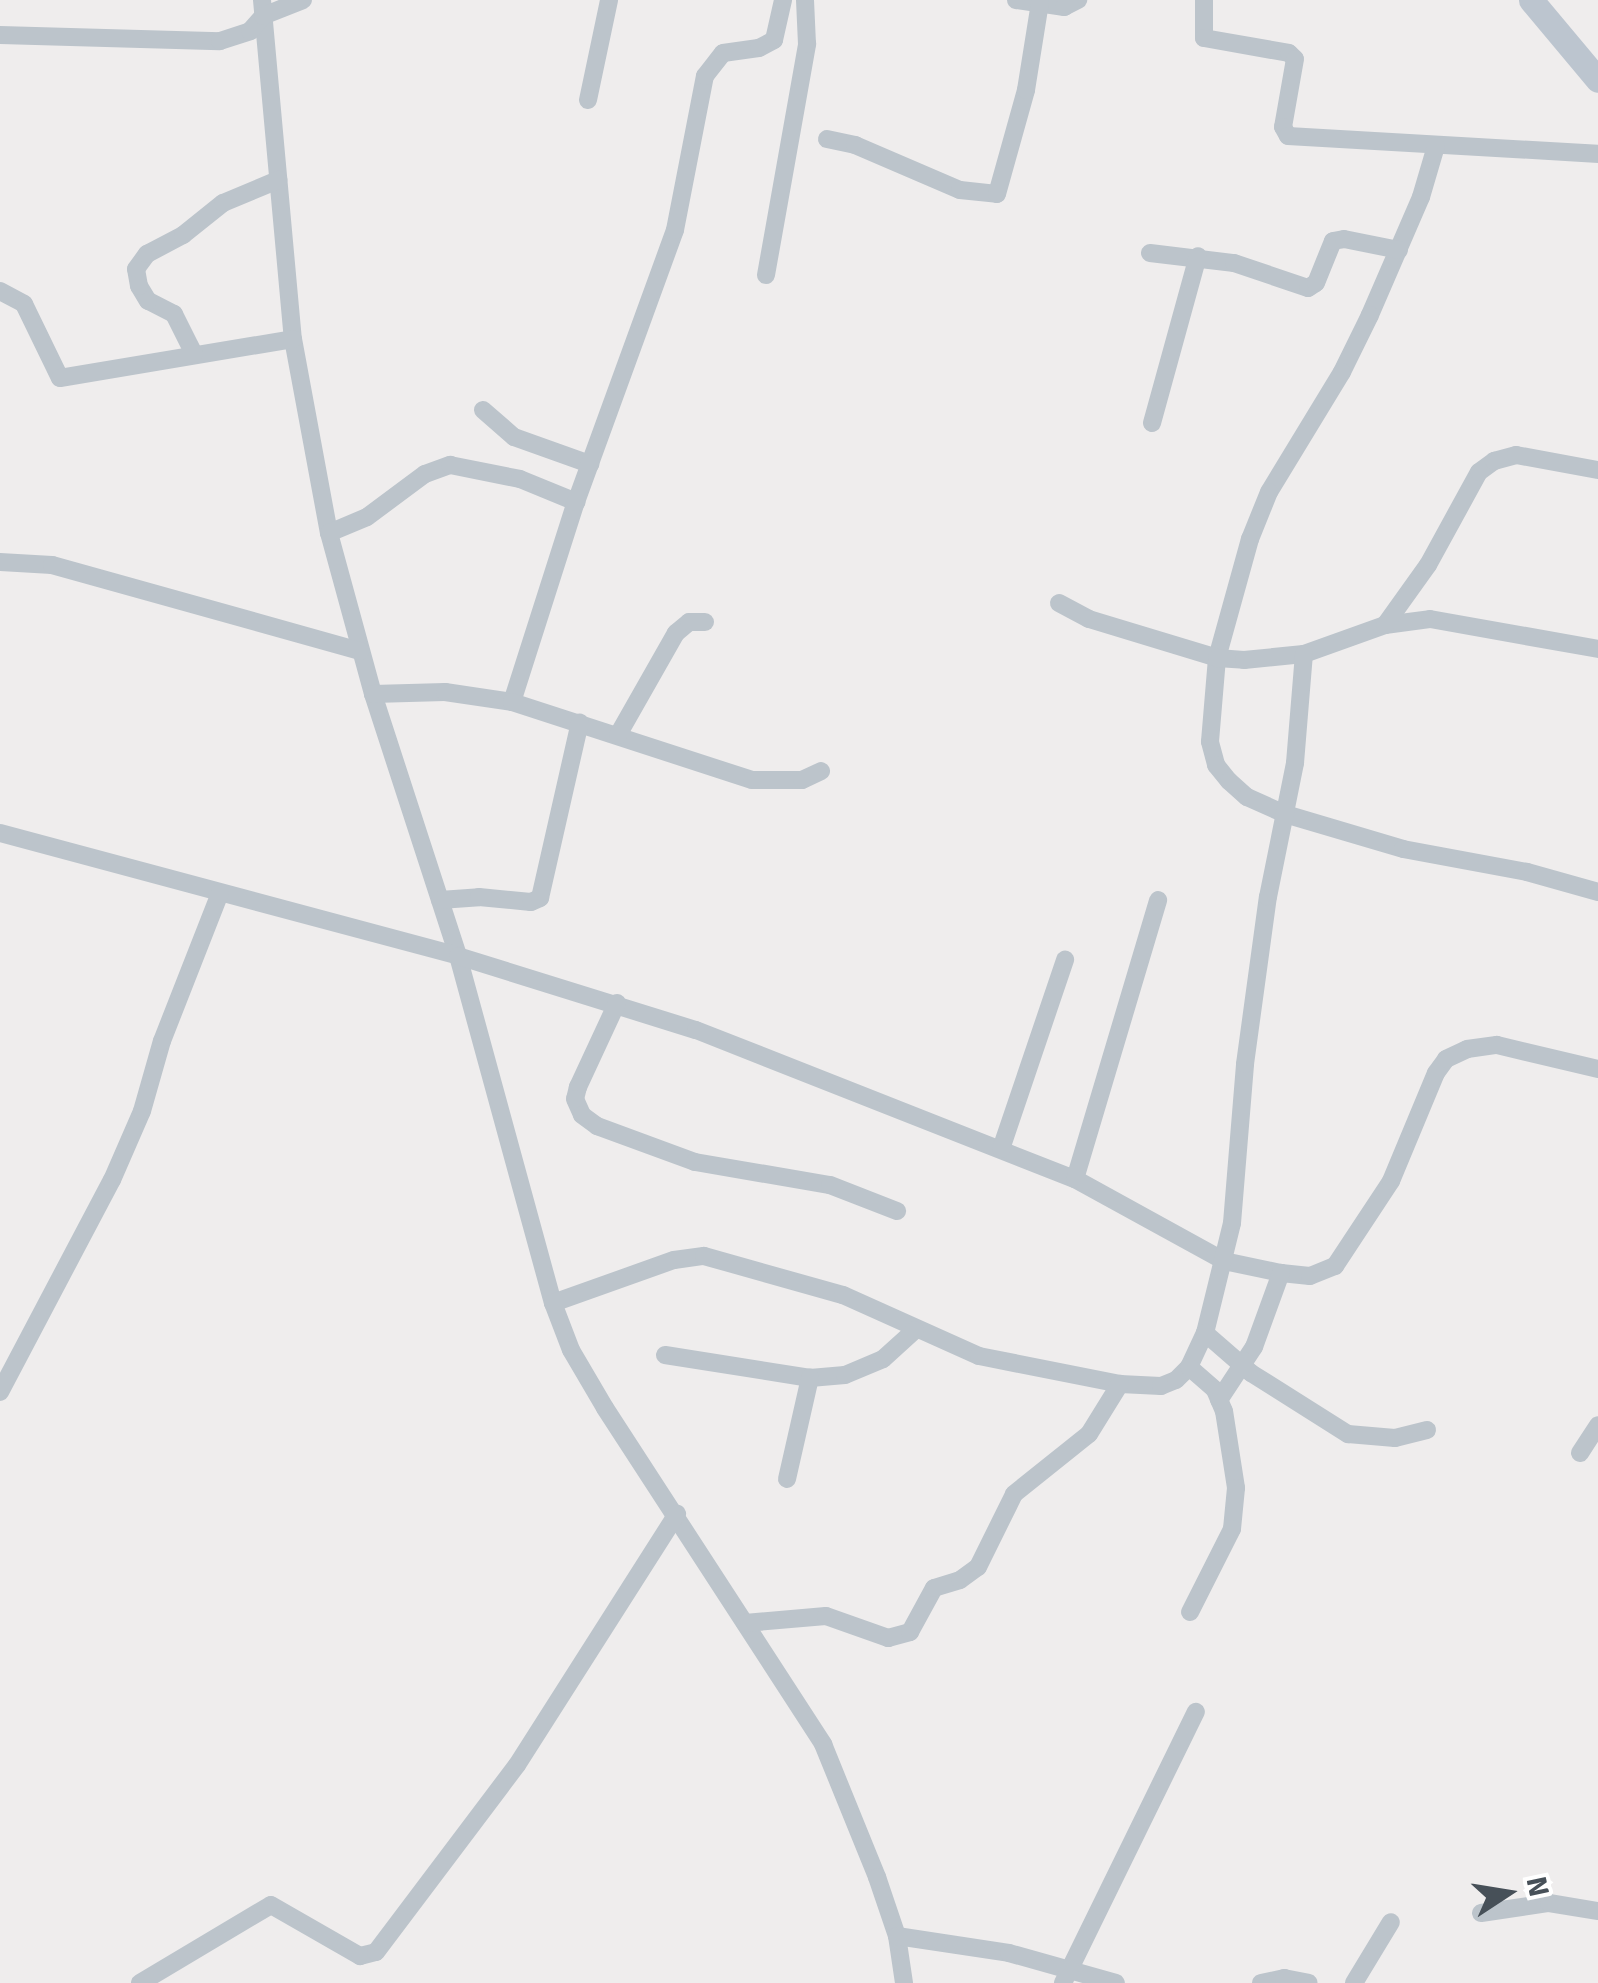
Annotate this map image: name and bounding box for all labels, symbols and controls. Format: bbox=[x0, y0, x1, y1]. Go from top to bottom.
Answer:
north arrow bbox=[1458, 1843, 1558, 1943]
text: N bbox=[1519, 1874, 1556, 1900]

